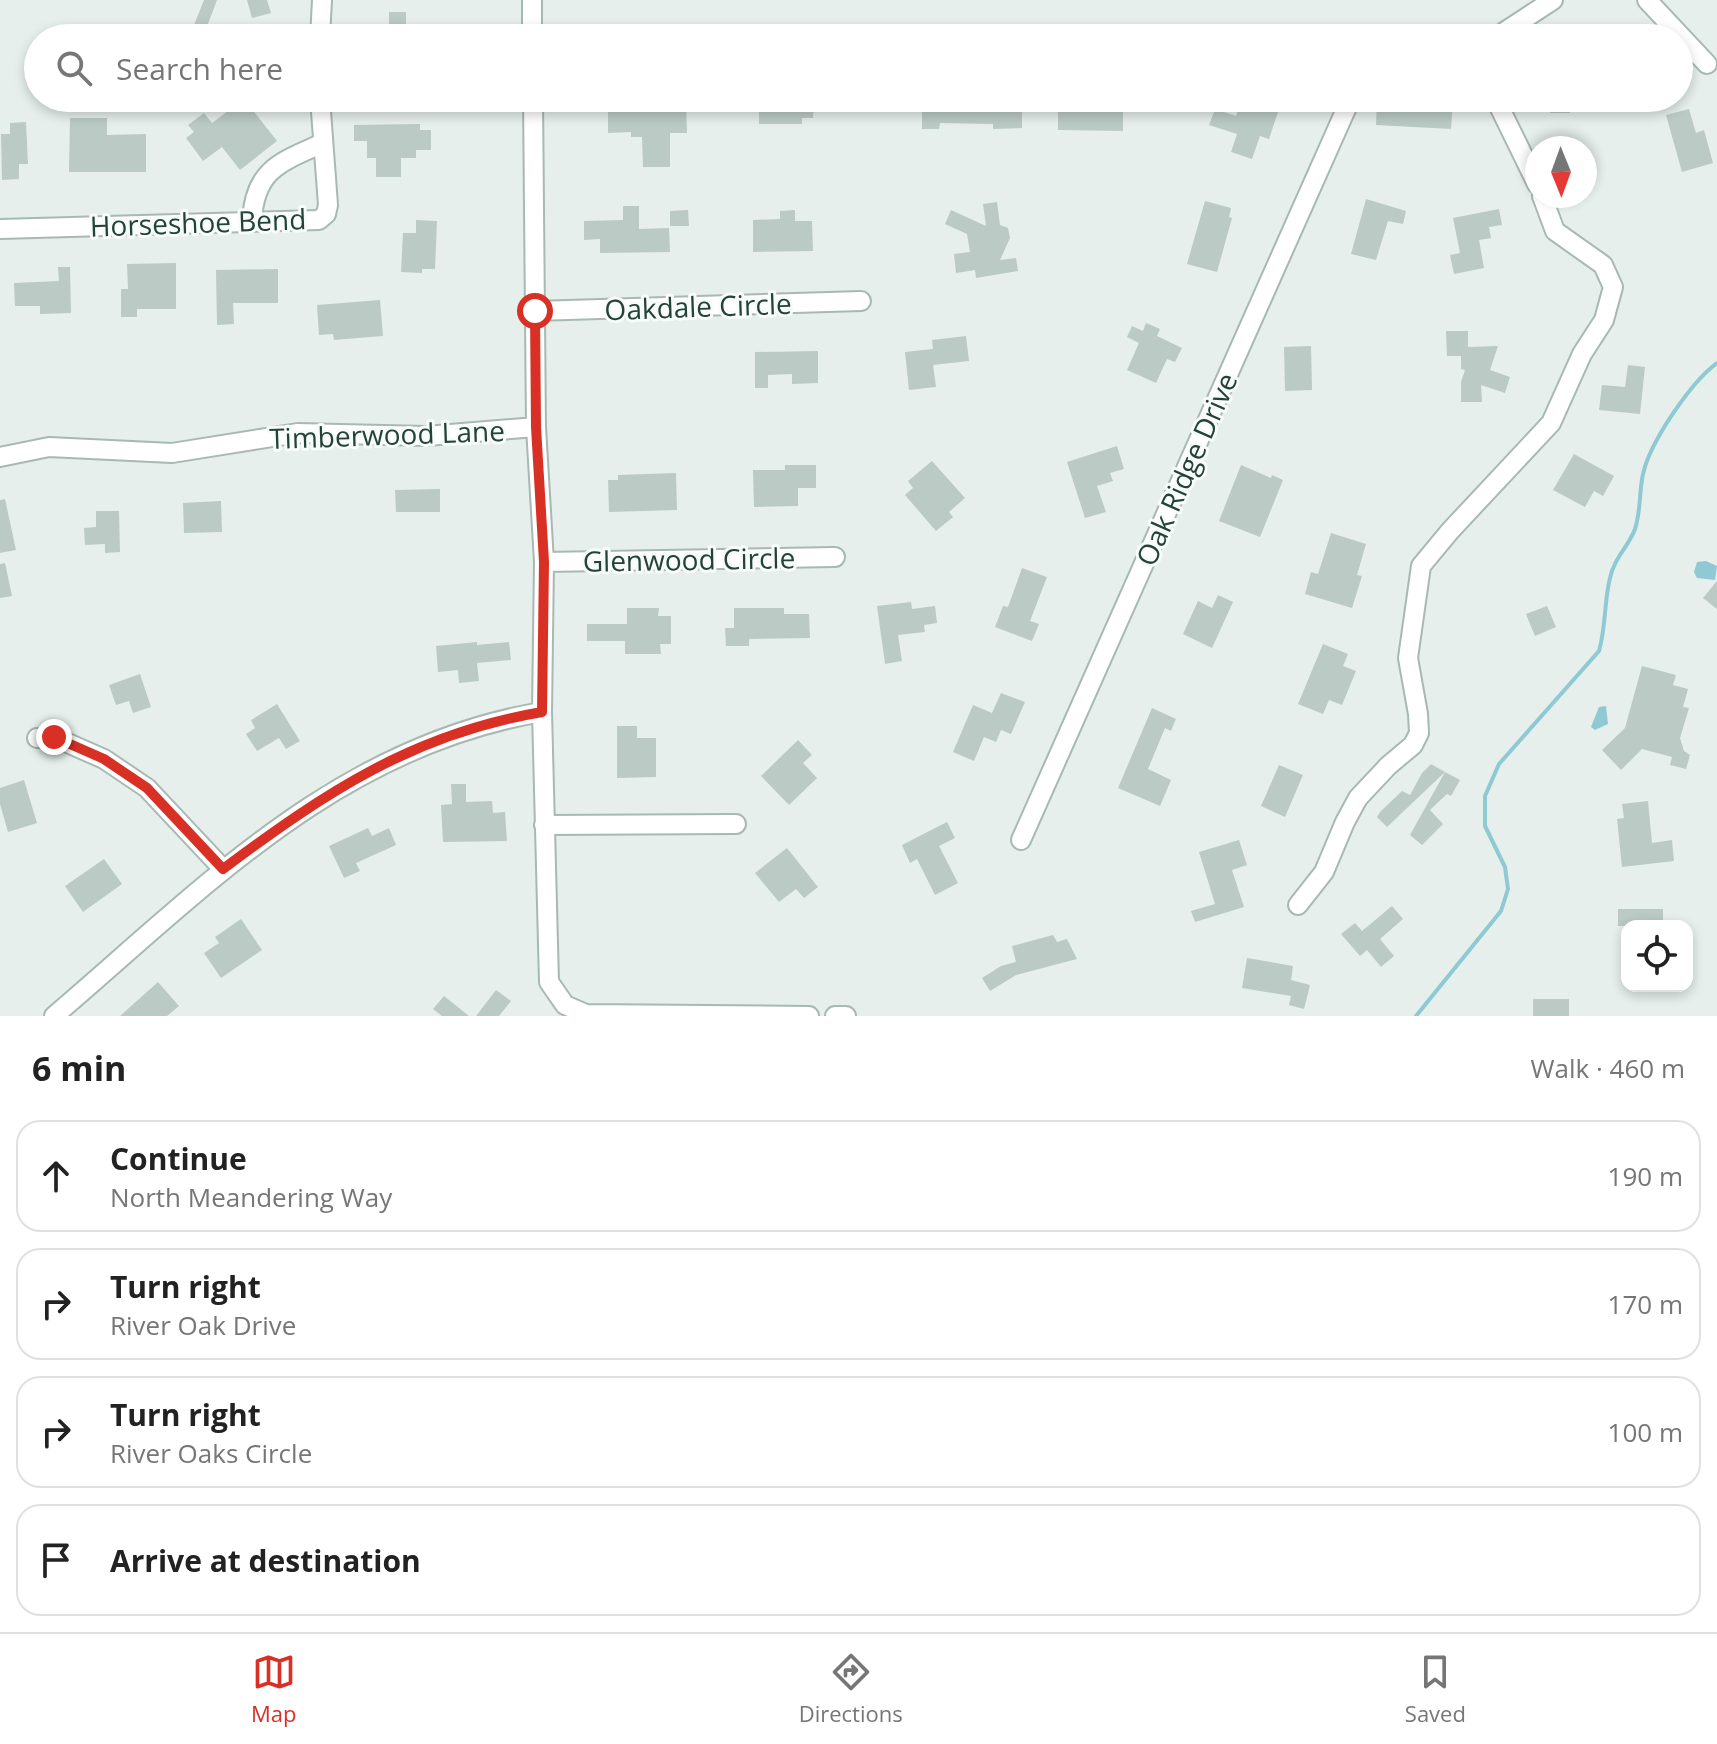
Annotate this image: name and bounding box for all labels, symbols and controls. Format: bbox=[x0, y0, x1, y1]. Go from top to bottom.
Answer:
search box bbox=[24, 24, 1693, 112]
icon: search bbox=[52, 46, 96, 90]
text: Search here bbox=[116, 48, 283, 89]
north arrow bbox=[1525, 136, 1597, 208]
street label: Horseshoe Bend bbox=[89, 199, 307, 245]
street label: Oakdale Circle bbox=[604, 284, 792, 328]
route start bbox=[517, 293, 553, 329]
street label: Oak Ridge Drive bbox=[1126, 366, 1246, 572]
street label: Timberwood Lane bbox=[269, 411, 505, 457]
street label: Glenwood Circle bbox=[582, 538, 796, 580]
route end bbox=[36, 719, 72, 755]
map controls bbox=[1621, 920, 1693, 992]
button: locate bbox=[1621, 920, 1693, 992]
text: 6 min bbox=[32, 1045, 126, 1091]
text: Walk · 460 m bbox=[1531, 1050, 1685, 1086]
text: Continue bbox=[110, 1138, 247, 1179]
icon: ahead bbox=[34, 1154, 78, 1198]
text: 190 m bbox=[1608, 1158, 1683, 1194]
text: North Meandering Way bbox=[110, 1179, 392, 1215]
text: Turn right bbox=[110, 1266, 261, 1307]
icon: right bbox=[34, 1282, 78, 1326]
text: 170 m bbox=[1608, 1286, 1683, 1322]
text: River Oak Drive bbox=[110, 1307, 296, 1343]
text: Turn right bbox=[110, 1394, 261, 1435]
icon: right bbox=[34, 1410, 78, 1454]
text: 100 m bbox=[1608, 1414, 1683, 1450]
text: River Oaks Circle bbox=[110, 1435, 312, 1471]
icon: arrive bbox=[34, 1538, 78, 1582]
text: Arrive at destination bbox=[110, 1540, 421, 1581]
tab: Map bbox=[251, 1650, 297, 1728]
tab: Directions bbox=[799, 1650, 903, 1728]
tab: Saved bbox=[1405, 1650, 1466, 1728]

